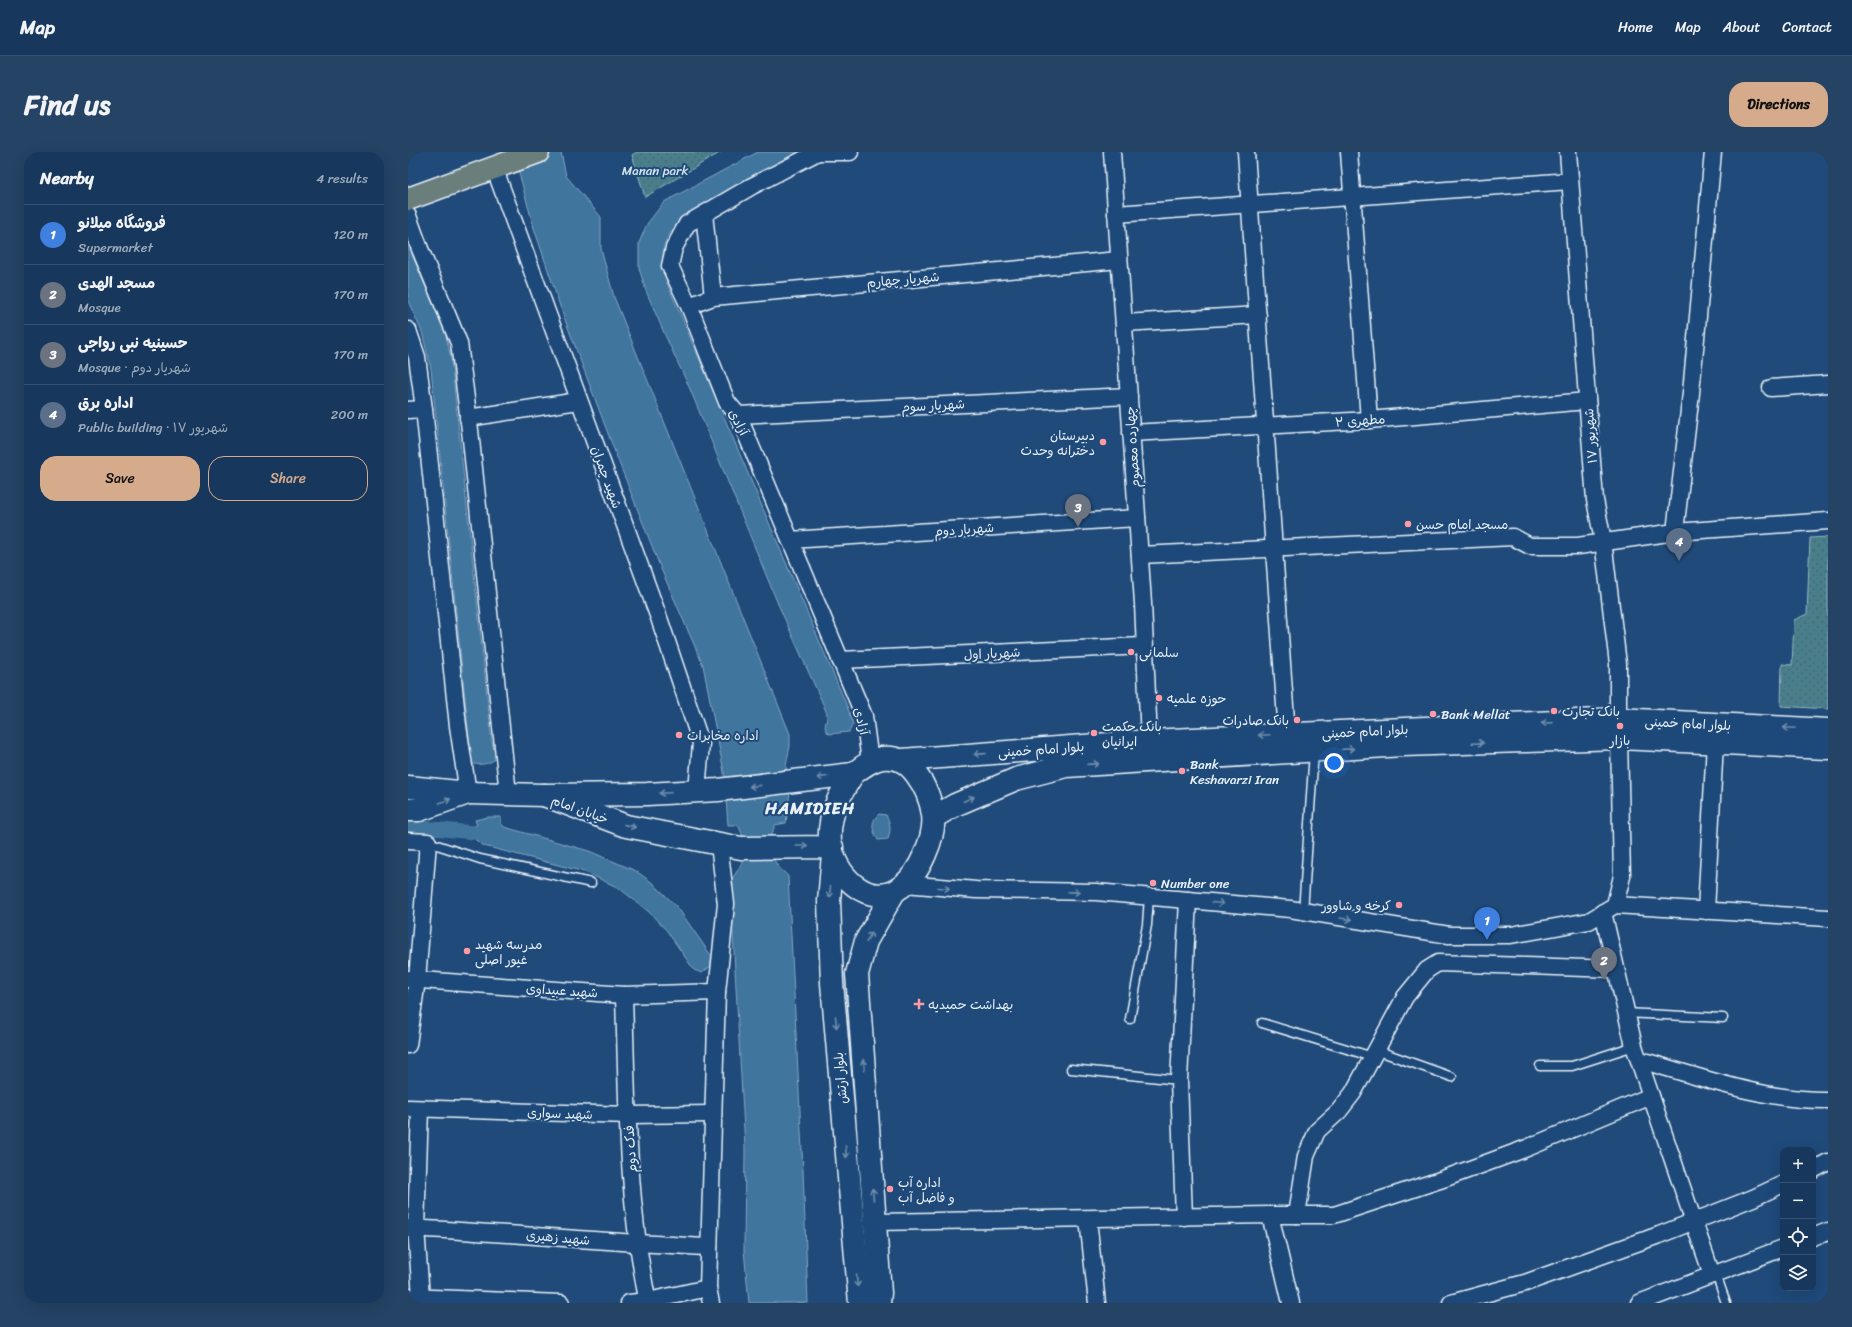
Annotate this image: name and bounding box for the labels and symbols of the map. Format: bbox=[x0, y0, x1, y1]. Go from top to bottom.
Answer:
park label: Manan park bbox=[622, 159, 688, 182]
street label: شهریار چهارم bbox=[866, 265, 940, 294]
street label: شهریار سوم bbox=[901, 392, 965, 419]
street label: آزادی bbox=[722, 405, 756, 440]
street label: چهارده معصوم bbox=[1118, 405, 1147, 489]
street label: مطهری ۲ bbox=[1334, 407, 1386, 434]
street label: ۱۷ شهریور bbox=[1577, 408, 1604, 464]
place label: دبیرستان دخترانه وحدت bbox=[1021, 424, 1095, 462]
marker: دبیرستان دخترانه وحدت bbox=[1098, 437, 1108, 447]
street label: شهید چمران bbox=[585, 443, 629, 512]
pin: 3 bbox=[1065, 494, 1091, 527]
place label: مسجد امام حسن bbox=[1416, 513, 1508, 536]
street label: شهریار دوم bbox=[933, 516, 995, 543]
marker: مسجد امام حسن bbox=[1403, 519, 1413, 529]
pin: 4 bbox=[1666, 528, 1692, 561]
street label: شهریار اول bbox=[963, 641, 1021, 666]
place label: سلمانی bbox=[1139, 641, 1179, 664]
marker: سلمانی bbox=[1126, 647, 1136, 657]
place label: حوزه علمیه bbox=[1167, 687, 1227, 710]
marker: حوزه علمیه bbox=[1154, 693, 1164, 703]
place label: بانک تجارت bbox=[1562, 700, 1620, 723]
place label: Bank Mellat bbox=[1441, 703, 1511, 726]
street label: آزادی bbox=[847, 705, 876, 738]
marker: بانک تجارت bbox=[1549, 706, 1559, 716]
place label: بانک صادرات bbox=[1222, 709, 1289, 732]
marker: Bank Mellat bbox=[1428, 709, 1438, 719]
street label: بلوار امام خمینی bbox=[1644, 710, 1732, 737]
place label: بانک حکمت ایرانیان bbox=[1102, 715, 1162, 753]
marker: بانک صادرات bbox=[1292, 715, 1302, 725]
street label: بلوار امام خمینی bbox=[1321, 718, 1409, 745]
one-way arrow bbox=[1541, 719, 1554, 726]
marker: بازار bbox=[1615, 721, 1625, 731]
place label: اداره مخابرات bbox=[687, 724, 759, 747]
one-way arrow bbox=[1783, 725, 1796, 732]
marker: بانک حکمت ایرانیان bbox=[1089, 728, 1099, 738]
place label: بازار bbox=[1609, 729, 1630, 752]
marker: اداره مخابرات bbox=[674, 730, 684, 740]
one-way arrow bbox=[1258, 732, 1271, 739]
street label: بلوار امام خمینی bbox=[997, 735, 1085, 764]
one-way arrow bbox=[1471, 739, 1484, 747]
one-way arrow bbox=[1341, 745, 1354, 752]
one-way arrow bbox=[974, 750, 987, 757]
place label: Bank Keshavarzi Iran bbox=[1190, 753, 1279, 791]
your location bbox=[1324, 753, 1344, 773]
one-way arrow bbox=[1086, 761, 1099, 768]
marker: Bank Keshavarzi Iran bbox=[1177, 766, 1187, 776]
one-way arrow bbox=[817, 773, 830, 781]
one-way arrow bbox=[749, 782, 762, 789]
street label: خیابان امام bbox=[548, 789, 612, 830]
one-way arrow bbox=[659, 789, 672, 797]
district label: HAMIDIEH bbox=[764, 793, 855, 823]
one-way arrow bbox=[962, 795, 974, 803]
one-way arrow bbox=[439, 796, 451, 804]
one-way arrow bbox=[624, 823, 637, 831]
one-way arrow bbox=[795, 843, 808, 850]
place label: Number one bbox=[1161, 872, 1230, 895]
marker: Number one bbox=[1148, 878, 1158, 888]
one-way arrow bbox=[937, 884, 950, 891]
one-way arrow bbox=[826, 886, 833, 899]
one-way arrow bbox=[1067, 888, 1080, 896]
place label: کرخه و شاوور bbox=[1321, 894, 1391, 917]
one-way arrow bbox=[1211, 899, 1224, 907]
marker: کرخه و شاوور bbox=[1394, 900, 1404, 910]
pin: 1 bbox=[1474, 907, 1500, 940]
one-way arrow bbox=[1340, 915, 1353, 923]
one-way arrow bbox=[866, 931, 873, 943]
place label: مدرسه شهید غیور اصلی bbox=[475, 933, 542, 971]
marker: مدرسه شهید غیور اصلی bbox=[462, 946, 472, 956]
pin: 2 bbox=[1591, 947, 1617, 980]
street label: شهید عبیداوی bbox=[525, 977, 599, 1004]
place label: بهداشت حمیدیه bbox=[928, 993, 1013, 1016]
marker: بهداشت حمیدیه bbox=[913, 998, 925, 1010]
one-way arrow bbox=[832, 1015, 839, 1028]
street label: بلوار ارتش bbox=[827, 1051, 854, 1105]
one-way arrow bbox=[860, 1059, 867, 1072]
street label: شهید سواری bbox=[527, 1101, 593, 1126]
street label: فدک دوم bbox=[617, 1124, 644, 1174]
one-way arrow bbox=[843, 1145, 850, 1158]
place label: اداره آب و فاضل آب bbox=[898, 1171, 955, 1209]
marker: اداره آب و فاضل آب bbox=[885, 1184, 895, 1194]
one-way arrow bbox=[870, 1188, 877, 1201]
street label: شهید زهیری bbox=[525, 1223, 591, 1252]
one-way arrow bbox=[853, 1274, 860, 1287]

